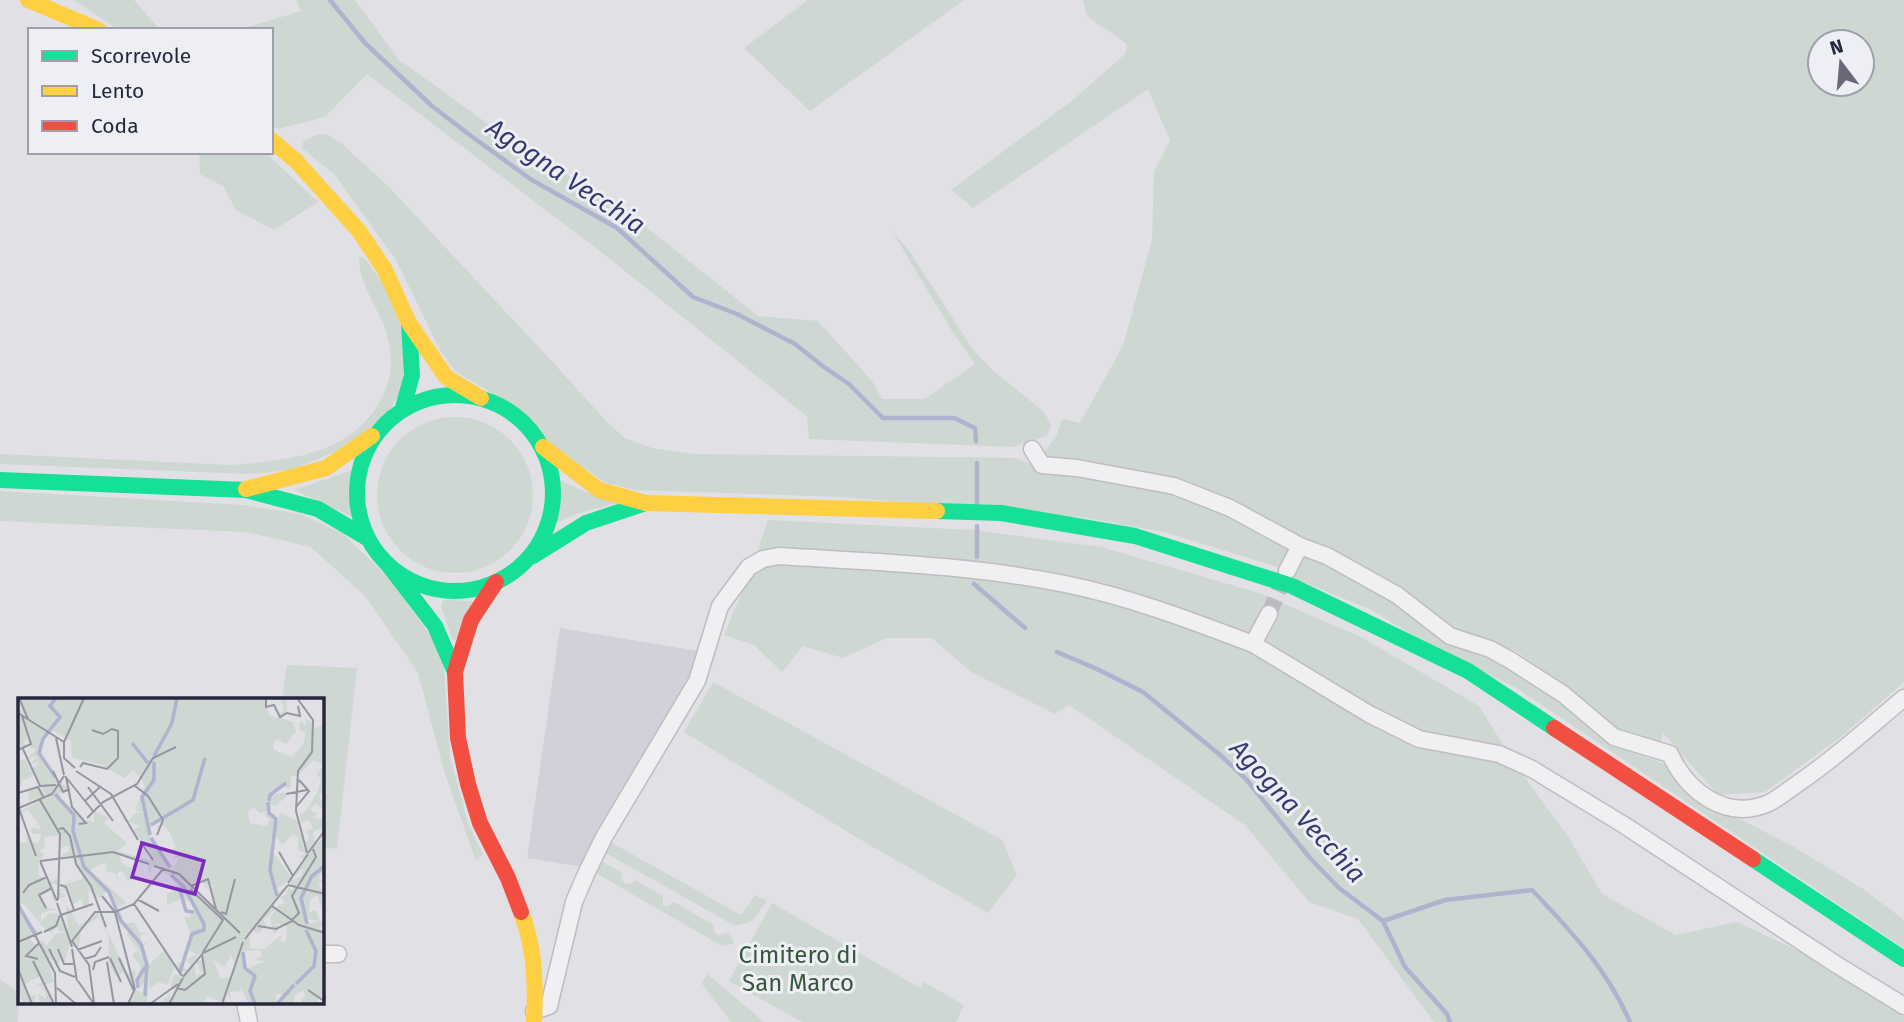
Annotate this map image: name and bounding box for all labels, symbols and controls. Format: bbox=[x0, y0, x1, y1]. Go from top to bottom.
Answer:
legend bbox=[28, 28, 273, 154]
north arrow bbox=[1806, 28, 1876, 98]
text: N bbox=[1827, 34, 1846, 60]
text: Scorrevole bbox=[91, 43, 191, 69]
text: Lento bbox=[91, 78, 144, 104]
water label: Agogna Vecchia bbox=[480, 111, 651, 241]
text: Coda bbox=[91, 113, 139, 139]
inset map bbox=[18, 698, 324, 1004]
water label: Agogna Vecchia bbox=[1223, 733, 1372, 889]
park label: Cimitero di San Marco bbox=[739, 941, 857, 997]

